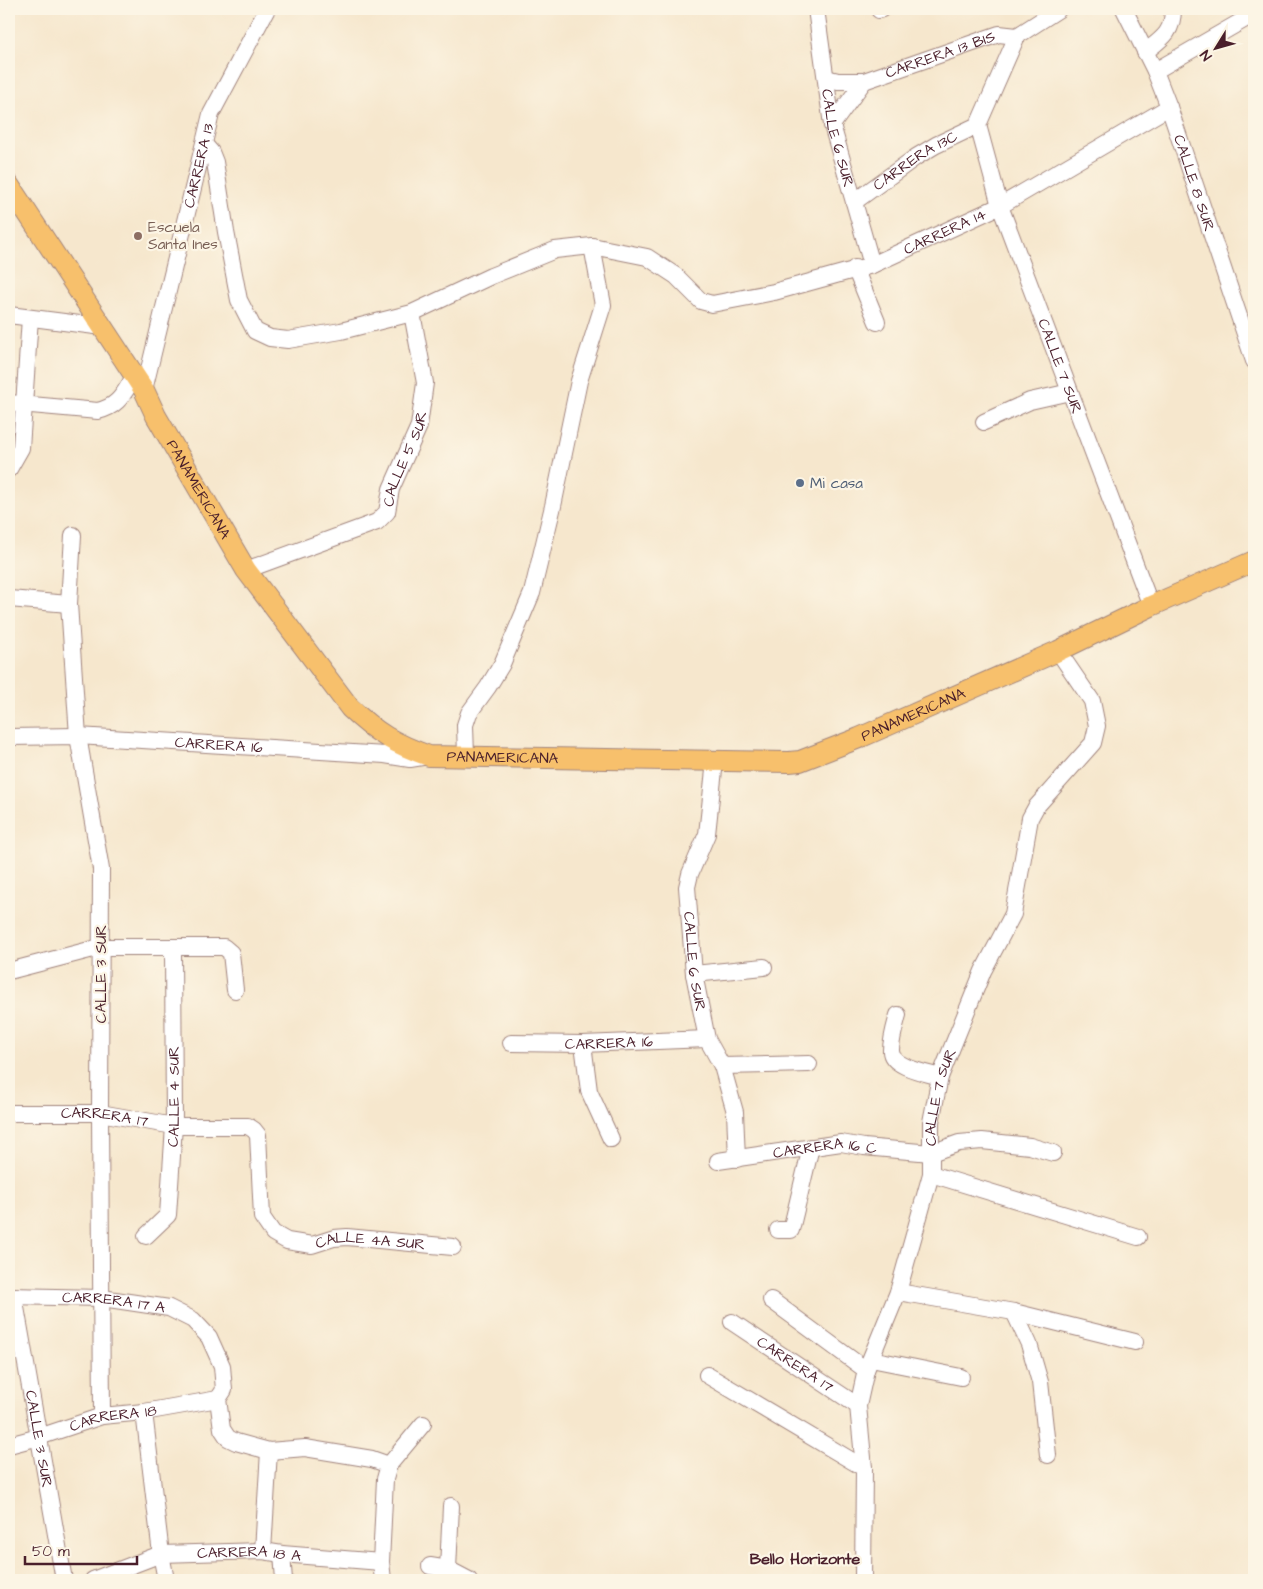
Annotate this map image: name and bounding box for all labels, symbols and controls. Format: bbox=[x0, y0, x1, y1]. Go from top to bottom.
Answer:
north arrow bbox=[1190, 22, 1240, 72]
street label: CARRERA 13 BIS bbox=[882, 26, 998, 83]
text: N bbox=[1196, 46, 1217, 65]
street label: CALLE 6 SUR bbox=[817, 88, 860, 189]
street label: CARRERA 13 bbox=[178, 121, 219, 210]
street label: CARRERA 13C bbox=[868, 126, 961, 196]
street label: CALLE 8 SUR bbox=[1169, 132, 1220, 234]
street label: CARRERA 14 bbox=[900, 203, 990, 260]
place label: Escuela Santa Ines bbox=[148, 217, 218, 255]
marker: Escuela Santa Ines bbox=[132, 230, 144, 242]
street label: CALLE 7 SUR bbox=[1033, 316, 1088, 417]
street label: CALLE 5 SUR bbox=[378, 410, 431, 508]
street label: PANAMERICANA bbox=[162, 436, 236, 543]
place label: Mi casa bbox=[810, 473, 863, 494]
marker: Mi casa bbox=[794, 477, 806, 489]
street label: PANAMERICANA bbox=[858, 682, 969, 746]
street label: CARRERA 16 bbox=[174, 732, 264, 758]
street label: PANAMERICANA bbox=[446, 746, 559, 769]
street label: CALLE 6 SUR bbox=[679, 911, 712, 1013]
street label: CALLE 3 SUR bbox=[91, 925, 112, 1023]
street label: CARRERA 16 bbox=[565, 1031, 654, 1055]
street label: CALLE 7 SUR bbox=[920, 1045, 961, 1146]
street label: CALLE 4 SUR bbox=[162, 1046, 185, 1148]
street label: CARRERA 17 bbox=[61, 1103, 150, 1132]
street label: CARRERA 16 C bbox=[771, 1132, 878, 1163]
street label: CALLE 4A SUR bbox=[313, 1226, 426, 1255]
street label: CARRERA 17 A bbox=[62, 1287, 167, 1318]
street label: CARRERA 17 bbox=[753, 1331, 838, 1397]
street label: CALLE 3 SUR bbox=[20, 1389, 58, 1489]
street label: CARRERA 18 bbox=[67, 1399, 158, 1437]
scale bar bbox=[25, 1534, 138, 1566]
street label: CARRERA 18 A bbox=[197, 1540, 302, 1566]
text: 50 m bbox=[32, 1541, 70, 1562]
district label: Bello Horizonte bbox=[750, 1548, 861, 1570]

